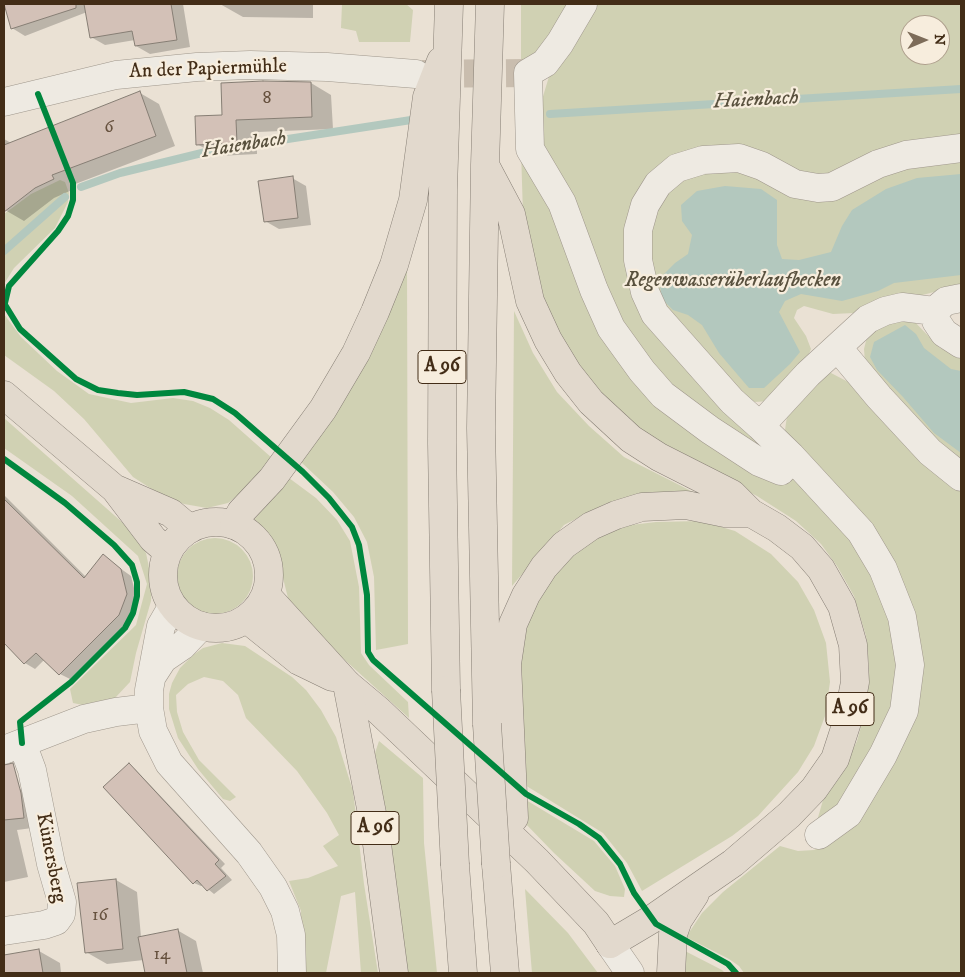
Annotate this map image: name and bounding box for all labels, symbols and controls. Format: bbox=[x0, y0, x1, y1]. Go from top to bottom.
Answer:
north arrow bbox=[900, 15, 950, 65]
text: N bbox=[930, 34, 948, 46]
street label: An der Papiermühle bbox=[129, 55, 287, 85]
water label: Haienbach bbox=[713, 86, 799, 116]
house number: 8 bbox=[262, 88, 272, 110]
house number: 6 bbox=[104, 117, 114, 139]
water label: Haienbach bbox=[200, 127, 288, 165]
water label: Regenwasserüberlaufbecken bbox=[625, 269, 841, 295]
road number: A 96 bbox=[418, 351, 466, 384]
road number: A 96 bbox=[826, 692, 874, 726]
street label: Künersberg bbox=[30, 811, 70, 905]
road number: A 96 bbox=[351, 811, 399, 844]
house number: 16 bbox=[92, 905, 108, 927]
house number: 14 bbox=[154, 944, 170, 966]

